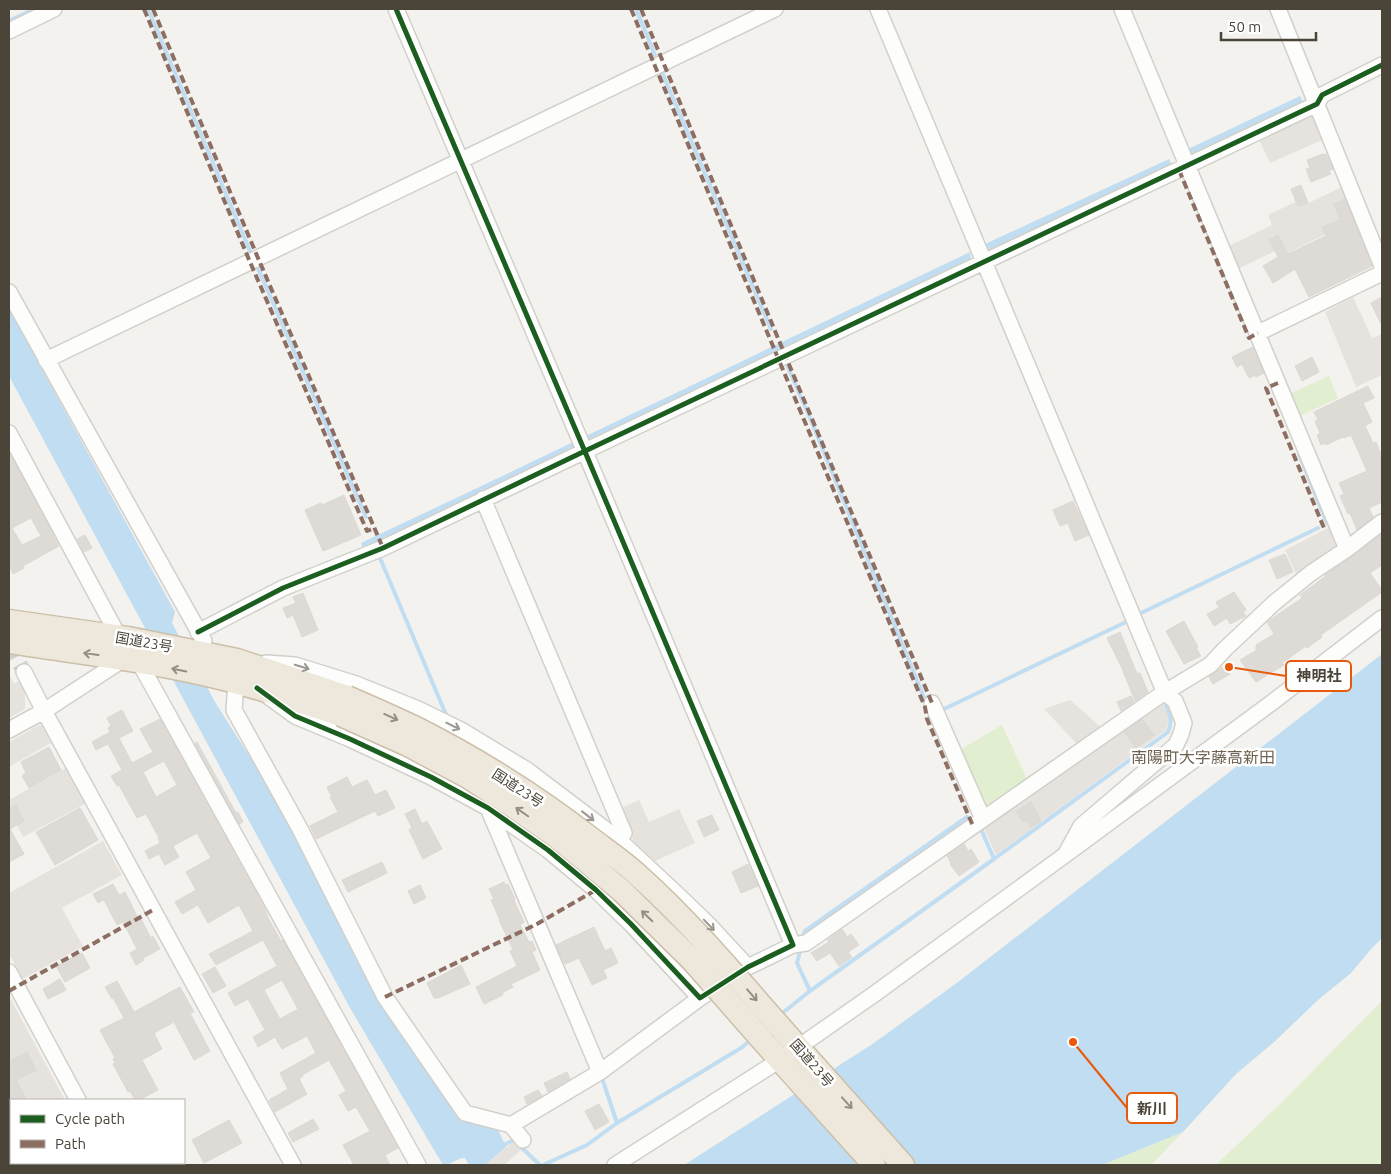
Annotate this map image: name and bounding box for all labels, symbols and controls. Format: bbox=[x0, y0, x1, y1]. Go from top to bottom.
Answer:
scale bar bbox=[1221, 10, 1316, 42]
text: 50 m bbox=[1228, 18, 1261, 35]
street label: 国道23号 bbox=[114, 629, 174, 655]
one-way arrow bbox=[83, 649, 99, 659]
callout: 神明社 bbox=[1286, 661, 1351, 691]
one-way arrow bbox=[294, 663, 310, 673]
one-way arrow bbox=[171, 665, 187, 674]
text: 神明社 bbox=[1295, 667, 1342, 684]
one-way arrow bbox=[383, 713, 398, 722]
one-way arrow bbox=[446, 721, 461, 731]
district label: 南陽町大字藤高新田 bbox=[1131, 748, 1275, 766]
street label: 国道23号 bbox=[489, 766, 547, 810]
one-way arrow bbox=[515, 807, 529, 817]
one-way arrow bbox=[582, 811, 595, 822]
one-way arrow bbox=[641, 909, 653, 922]
one-way arrow bbox=[703, 919, 715, 932]
one-way arrow bbox=[747, 989, 758, 1002]
street label: 国道23号 bbox=[787, 1036, 837, 1090]
callout: 新川 bbox=[1127, 1093, 1177, 1123]
one-way arrow bbox=[841, 1097, 853, 1110]
legend bbox=[10, 1099, 185, 1164]
text: 新川 bbox=[1137, 1100, 1167, 1117]
text: Cycle path bbox=[55, 1110, 125, 1127]
text: Path bbox=[55, 1135, 86, 1152]

